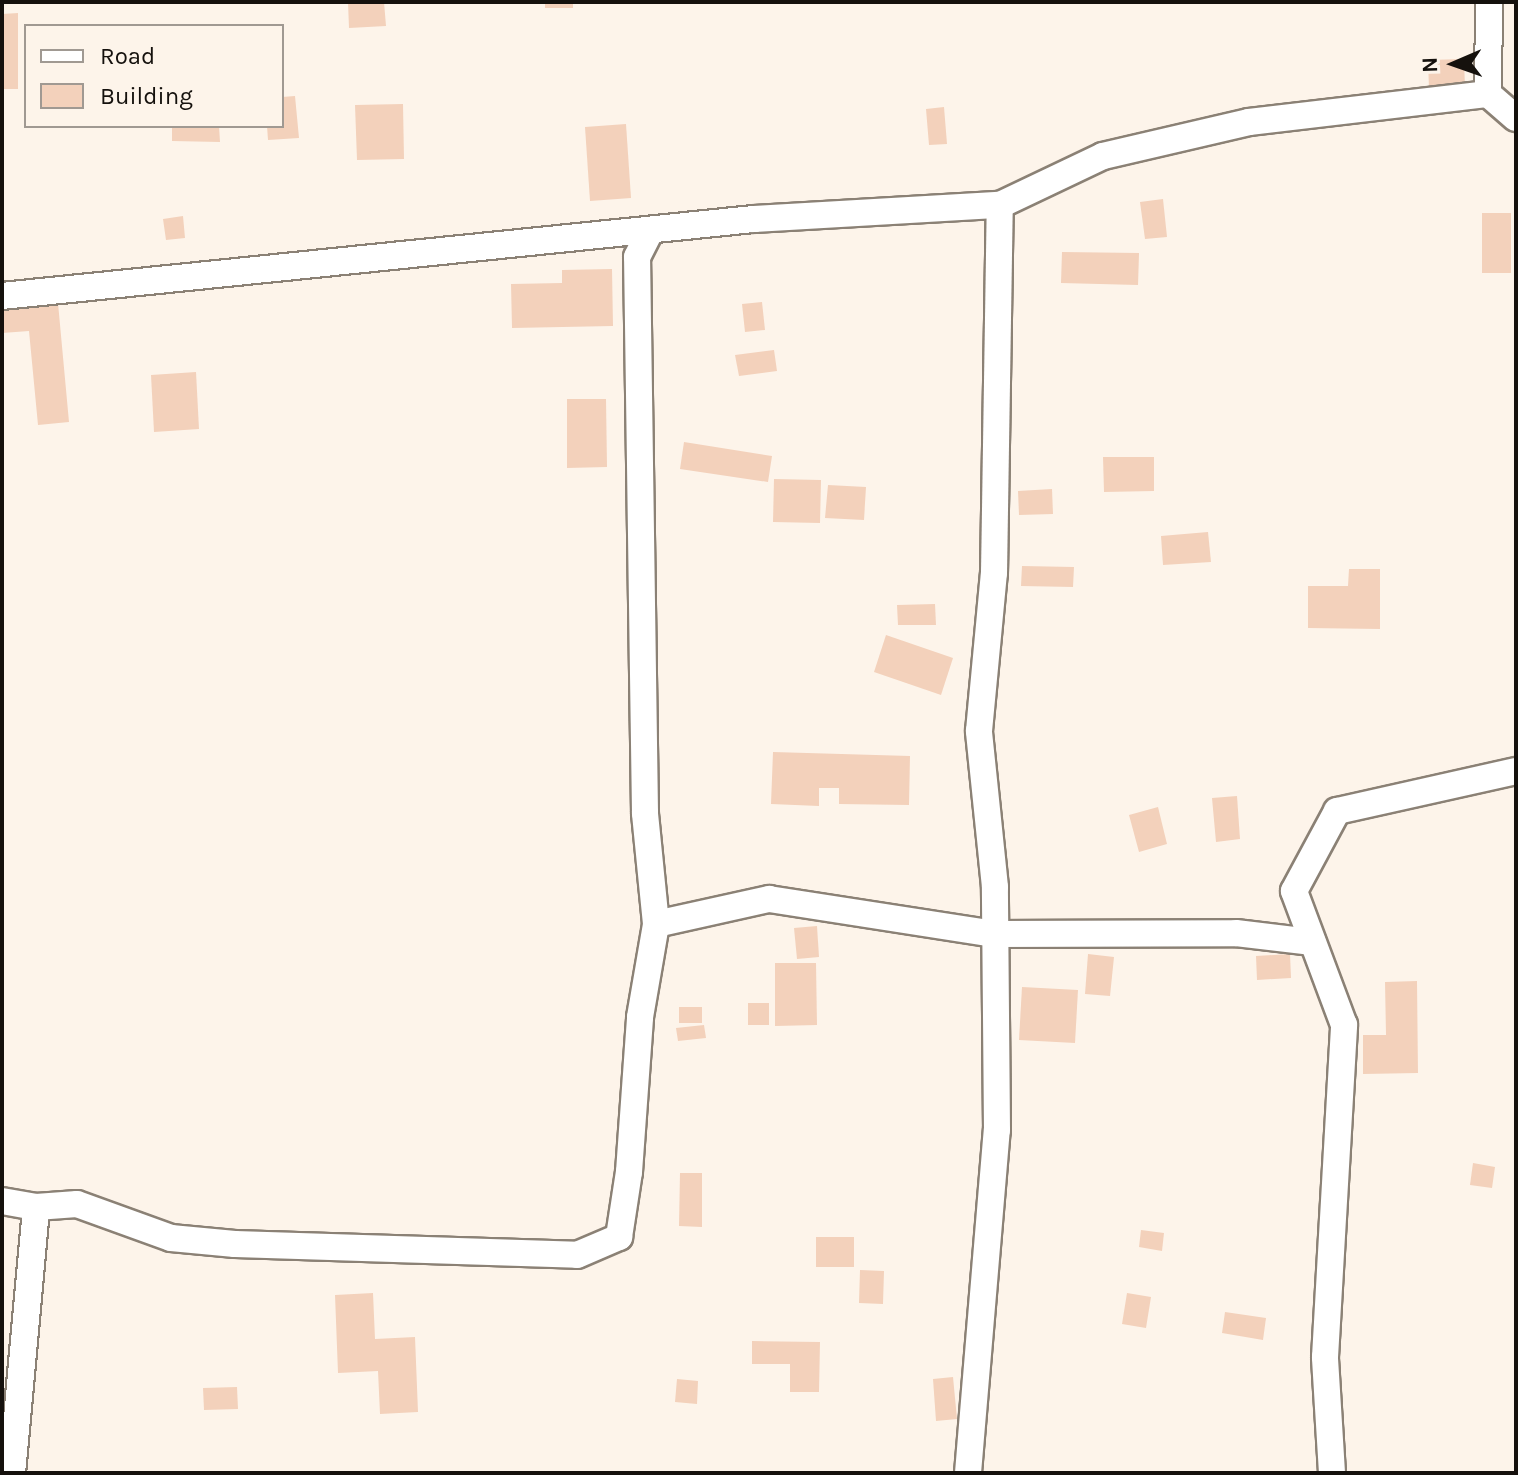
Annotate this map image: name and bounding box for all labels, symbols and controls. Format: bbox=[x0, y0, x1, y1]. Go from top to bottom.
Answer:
legend bbox=[24, 24, 284, 128]
north arrow bbox=[1414, 24, 1494, 104]
text: Road bbox=[100, 42, 155, 70]
text: N bbox=[1417, 56, 1443, 73]
text: Building bbox=[100, 82, 193, 110]

